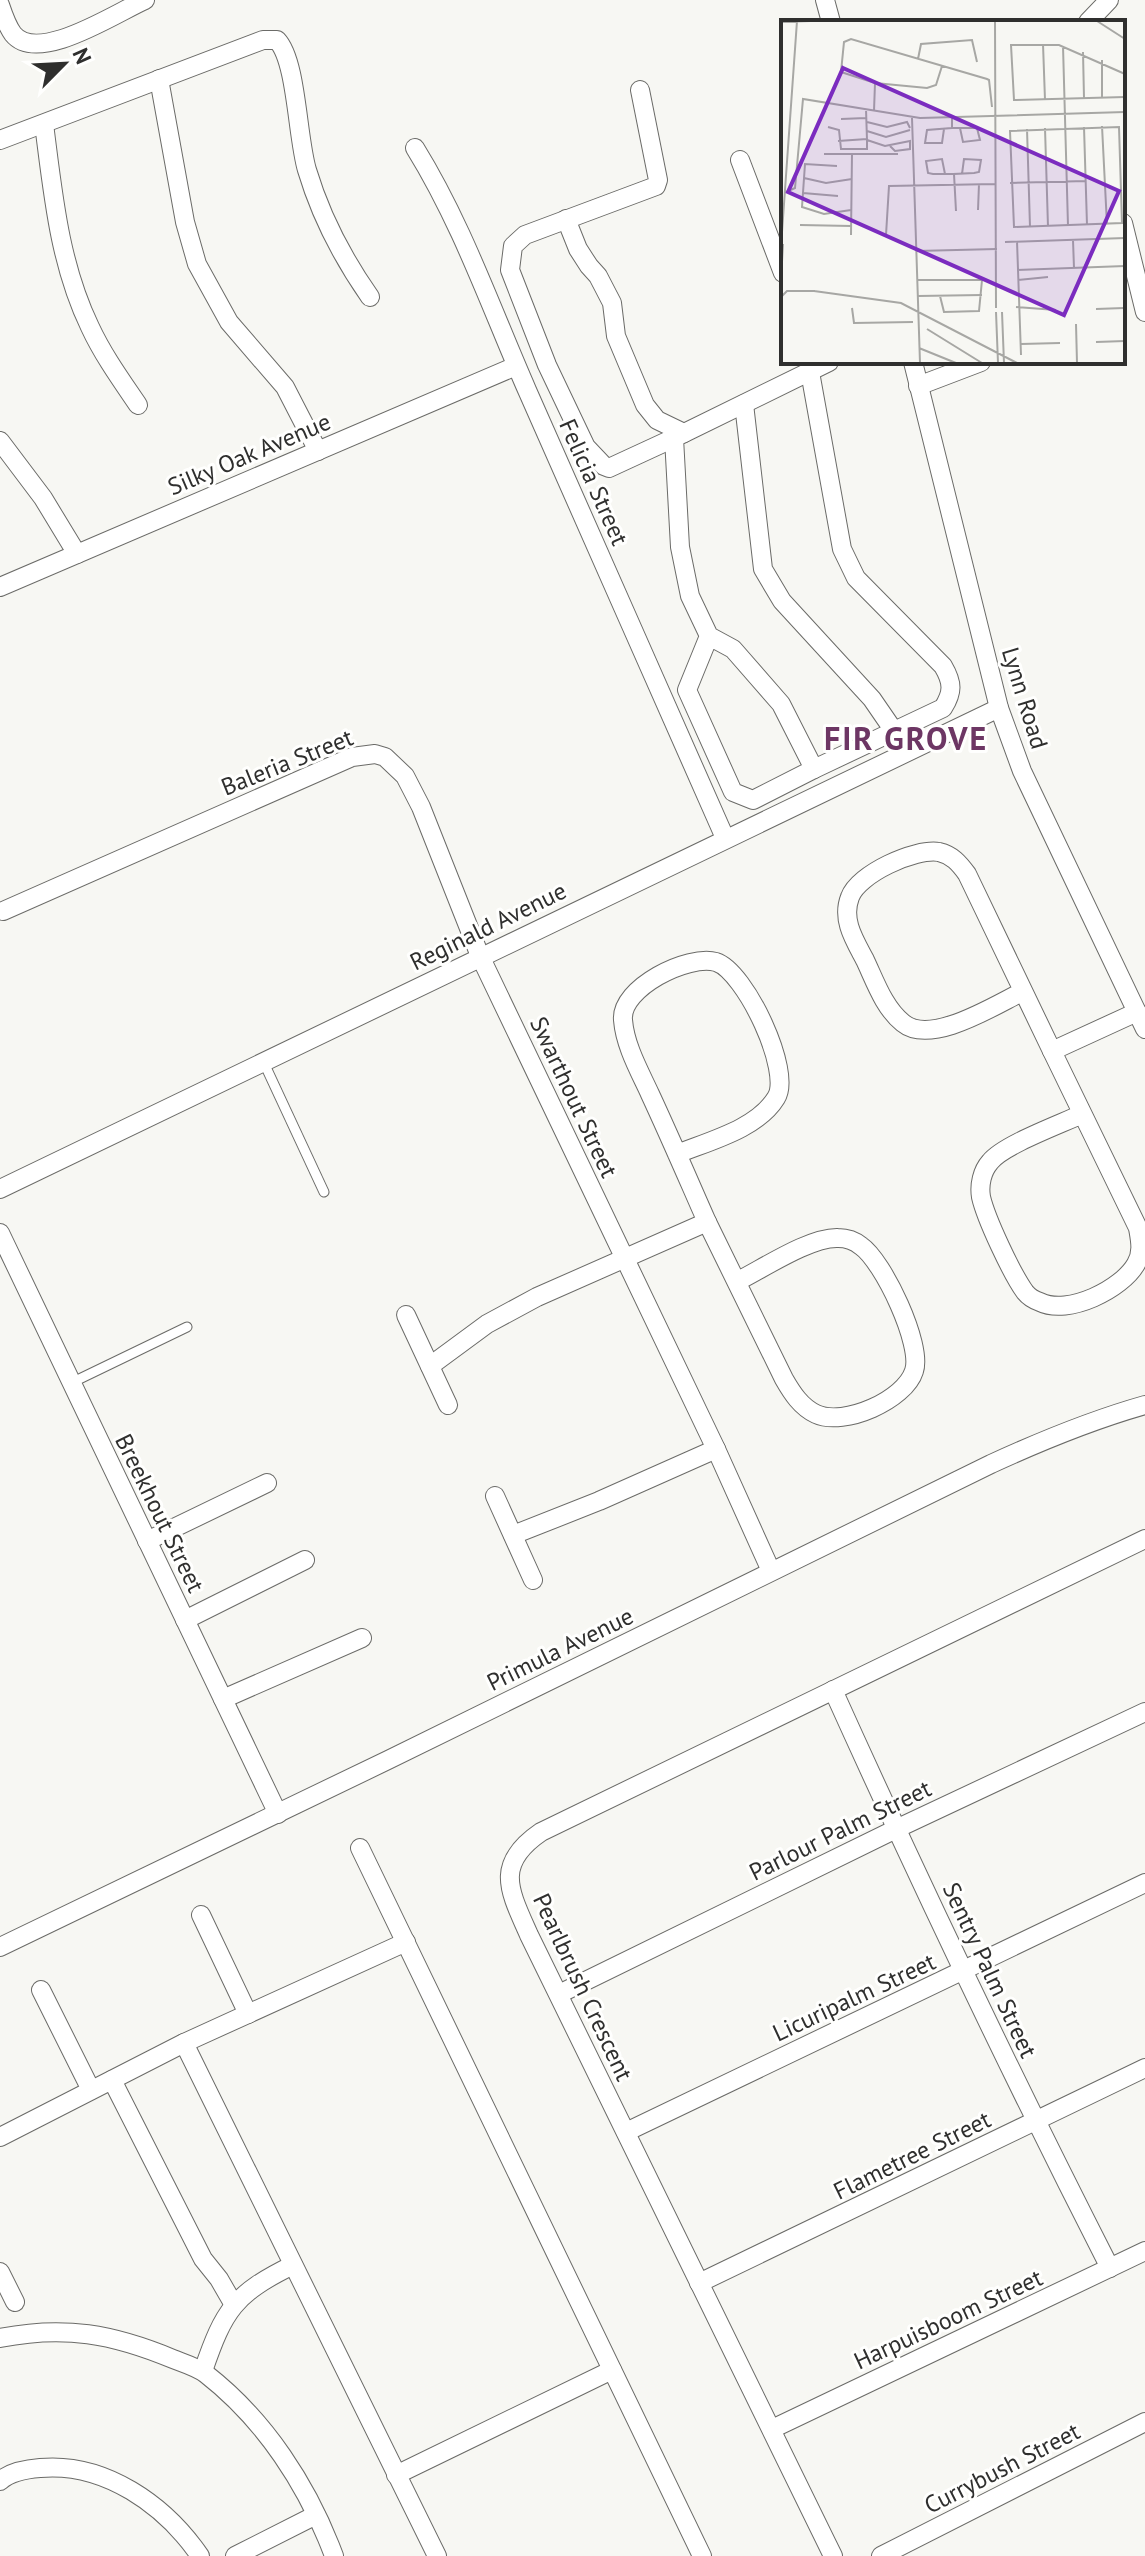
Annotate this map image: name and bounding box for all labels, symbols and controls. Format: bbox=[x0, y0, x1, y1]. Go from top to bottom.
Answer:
inset map bbox=[781, 20, 1125, 364]
north arrow bbox=[24, 24, 104, 104]
text: N bbox=[67, 44, 98, 68]
street label: Silky Oak Avenue bbox=[163, 406, 335, 502]
street label: Felicia Street bbox=[552, 414, 636, 550]
street label: Lynn Road bbox=[995, 643, 1055, 753]
district label: FIR GROVE bbox=[824, 717, 988, 759]
street label: Baleria Street bbox=[217, 722, 357, 802]
street label: Reginald Avenue bbox=[405, 875, 571, 977]
street label: Swarthout Street bbox=[523, 1012, 625, 1182]
street label: Breekhout Street bbox=[108, 1429, 212, 1597]
street label: Primula Avenue bbox=[482, 1600, 638, 1698]
street label: Parlour Palm Street bbox=[744, 1773, 936, 1887]
street label: Sentry Palm Street bbox=[936, 1877, 1044, 2063]
street label: Pearlbrush Crescent bbox=[526, 1888, 640, 2086]
street label: Licuripalm Street bbox=[768, 1946, 940, 2048]
street label: Flametree Street bbox=[828, 2104, 996, 2206]
street label: Harpuisboom Street bbox=[849, 2262, 1047, 2376]
street label: Currybush Street bbox=[919, 2415, 1085, 2521]

